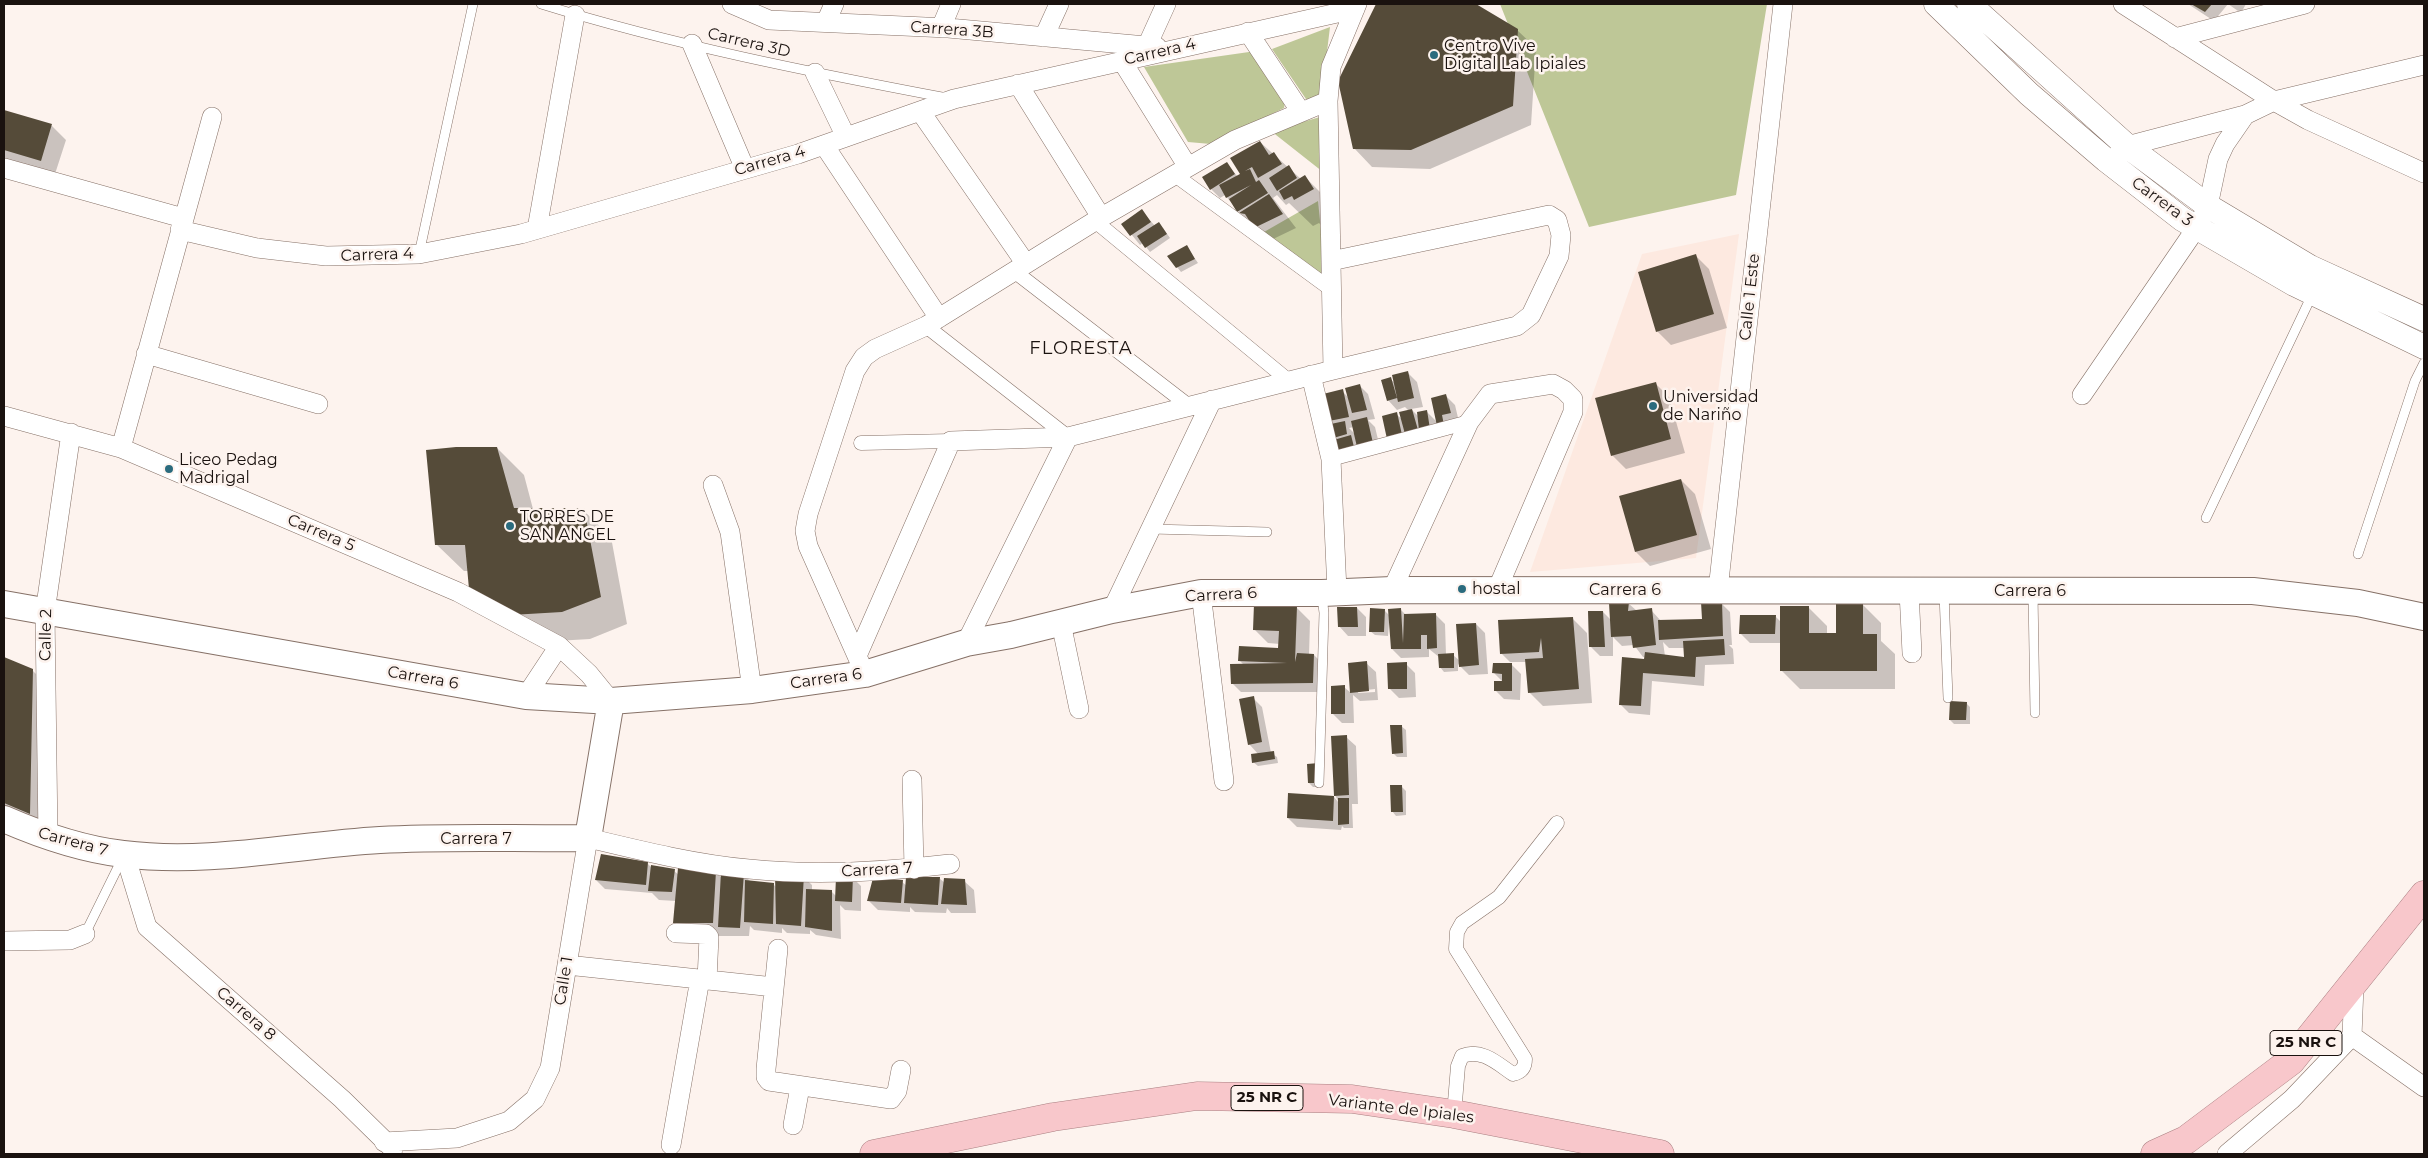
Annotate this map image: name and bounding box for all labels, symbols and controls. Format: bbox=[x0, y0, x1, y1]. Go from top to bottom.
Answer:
street label: Carrera 3B bbox=[910, 18, 994, 42]
street label: Carrera 3D bbox=[706, 24, 792, 62]
street label: Carrera 4 bbox=[1122, 34, 1198, 70]
place label: Centro Vive Digital Lab Ipiales bbox=[1444, 36, 1586, 74]
marker: Centro Vive Digital Lab Ipiales bbox=[1428, 49, 1440, 61]
street label: Carrera 4 bbox=[732, 142, 808, 180]
street label: Carrera 3 bbox=[2128, 173, 2196, 231]
street label: Carrera 4 bbox=[340, 244, 414, 266]
street label: Calle 1 Este bbox=[1736, 253, 1764, 341]
district label: FLORESTA bbox=[1028, 338, 1134, 360]
place label: Universidad de Nariño bbox=[1663, 387, 1759, 425]
marker: Universidad de Nariño bbox=[1647, 400, 1659, 412]
place label: Liceo Pedag Madrigal bbox=[179, 450, 278, 488]
marker: Liceo Pedag Madrigal bbox=[163, 463, 175, 475]
place label: TORRES DE SAN ANGEL bbox=[520, 507, 615, 545]
street label: Carrera 5 bbox=[284, 510, 358, 556]
marker: TORRES DE SAN ANGEL bbox=[504, 520, 516, 532]
place label: hostal bbox=[1472, 579, 1521, 599]
street label: Carrera 6 bbox=[1589, 580, 1661, 600]
street label: Carrera 6 bbox=[1994, 581, 2066, 601]
marker: hostal bbox=[1456, 583, 1468, 595]
street label: Carrera 6 bbox=[1185, 584, 1257, 606]
street label: Calle 2 bbox=[36, 609, 56, 661]
street label: Carrera 6 bbox=[386, 662, 460, 694]
street label: Carrera 6 bbox=[789, 664, 863, 694]
street label: Carrera 7 bbox=[36, 823, 110, 861]
street label: Carrera 7 bbox=[440, 829, 512, 849]
street label: Carrera 7 bbox=[841, 859, 913, 881]
street label: Calle 1 bbox=[551, 955, 577, 1007]
street label: Carrera 8 bbox=[212, 983, 280, 1045]
road number: 25 NR C bbox=[2270, 1030, 2342, 1056]
road number: 25 NR C bbox=[1231, 1086, 1303, 1110]
street label: Variante de Ipiales bbox=[1327, 1091, 1475, 1127]

